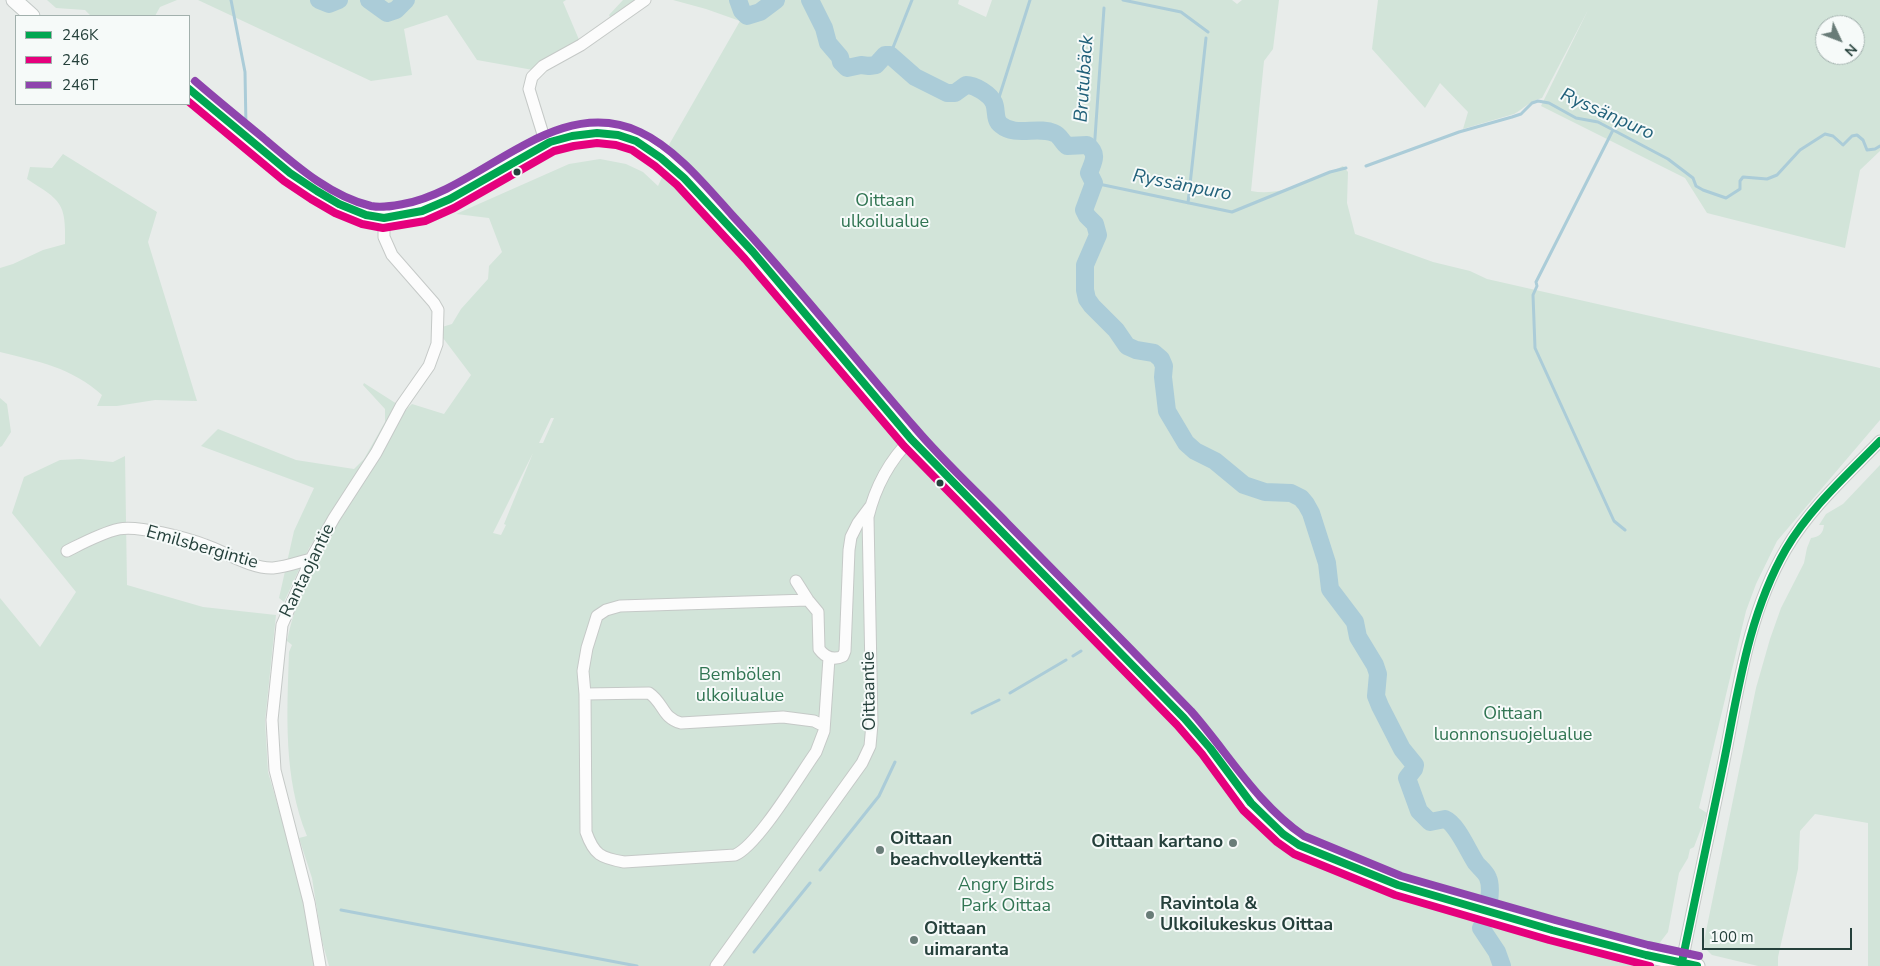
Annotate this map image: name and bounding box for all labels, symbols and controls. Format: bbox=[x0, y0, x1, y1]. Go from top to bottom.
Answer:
legend bbox=[15, 15, 190, 105]
north arrow bbox=[1815, 15, 1865, 65]
text: 246K bbox=[62, 25, 98, 45]
water label: Brutubäck bbox=[1071, 35, 1099, 123]
text: N bbox=[1840, 40, 1861, 60]
text: 246 bbox=[62, 50, 89, 70]
text: 246T bbox=[62, 75, 98, 95]
water label: Ryssänpuro bbox=[1557, 84, 1657, 146]
water label: Ryssänpuro bbox=[1131, 165, 1233, 207]
unlabelled marker bbox=[512, 167, 522, 177]
park label: Oittaan ulkoilualue bbox=[841, 191, 929, 233]
unlabelled marker bbox=[935, 478, 945, 488]
street label: Rantaojantie bbox=[276, 521, 340, 621]
street label: Emilsbergintie bbox=[144, 522, 260, 574]
street label: Oittaantie bbox=[859, 651, 881, 731]
park label: Bembölen ulkoilualue bbox=[696, 665, 784, 708]
park label: Oittaan luonnonsuojelualue bbox=[1434, 704, 1592, 746]
place label: Oittaan beachvolleykenttä bbox=[890, 829, 1042, 872]
place label: Oittaan kartano bbox=[1091, 832, 1223, 854]
marker: Oittaan kartano bbox=[1227, 837, 1239, 849]
marker: Oittaan beachvolleykenttä bbox=[874, 844, 886, 856]
park label: Angry Birds Park Oittaa bbox=[958, 875, 1054, 918]
place label: Ravintola & Ulkoilukeskus Oittaa bbox=[1160, 894, 1333, 936]
marker: Ravintola & Ulkoilukeskus Oittaa bbox=[1144, 909, 1156, 921]
scale bar bbox=[1705, 918, 1855, 950]
place label: Oittaan uimaranta bbox=[924, 919, 1009, 962]
text: 100 m bbox=[1710, 927, 1754, 947]
marker: Oittaan uimaranta bbox=[908, 934, 920, 946]

